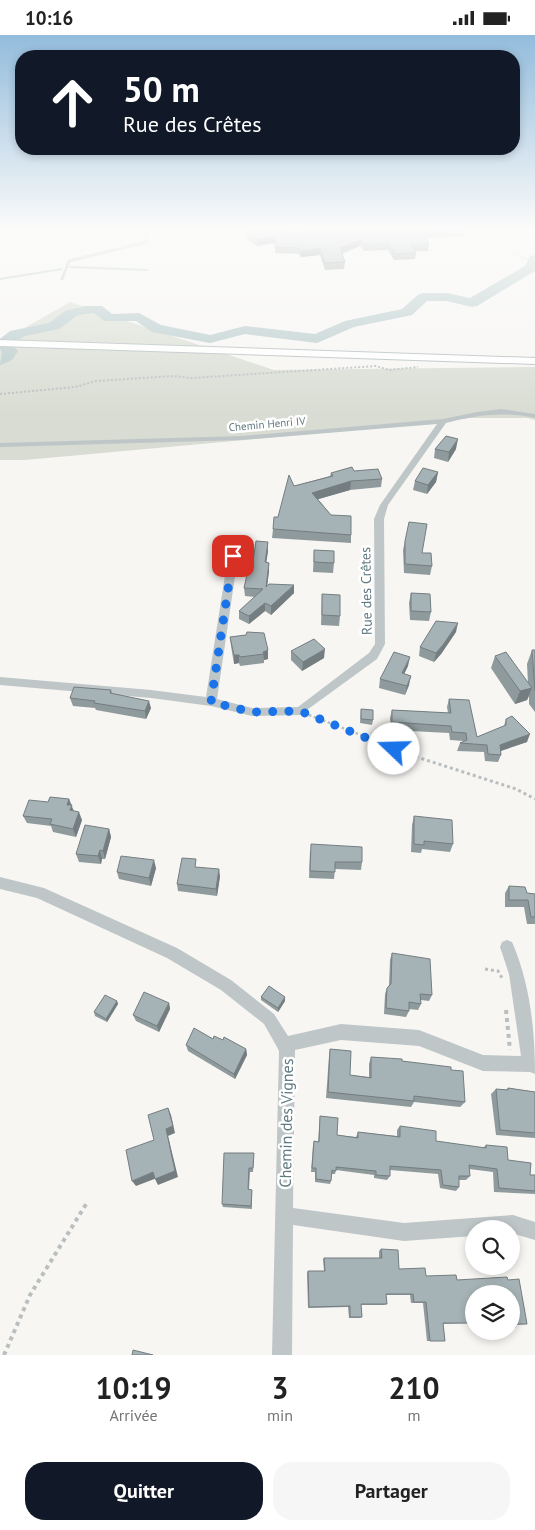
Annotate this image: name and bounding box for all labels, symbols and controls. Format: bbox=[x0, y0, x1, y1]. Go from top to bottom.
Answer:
text: 10:16 bbox=[25, 6, 73, 30]
text: 50 m bbox=[123, 66, 200, 112]
icon: ahead bbox=[40, 70, 105, 135]
text: Rue des Crêtes bbox=[123, 110, 261, 138]
street label: Chemin Henri IV bbox=[228, 414, 307, 434]
pin bbox=[212, 535, 254, 577]
icon: arrive bbox=[219, 542, 247, 570]
street label: Rue des Crêtes bbox=[356, 547, 376, 635]
position arrow bbox=[367, 722, 419, 774]
street label: Chemin des Vignes bbox=[275, 1058, 297, 1188]
map controls bbox=[465, 1220, 520, 1340]
button: search bbox=[465, 1220, 520, 1275]
button: layers bbox=[465, 1285, 520, 1340]
text: 10:19 bbox=[95, 1368, 172, 1407]
text: 3 bbox=[272, 1368, 289, 1407]
text: 210 bbox=[388, 1368, 440, 1407]
text: Arrivée bbox=[109, 1405, 158, 1425]
text: min bbox=[267, 1405, 293, 1425]
text: m bbox=[408, 1405, 421, 1425]
button: Quitter bbox=[25, 1462, 263, 1520]
button: Partager bbox=[273, 1462, 510, 1520]

